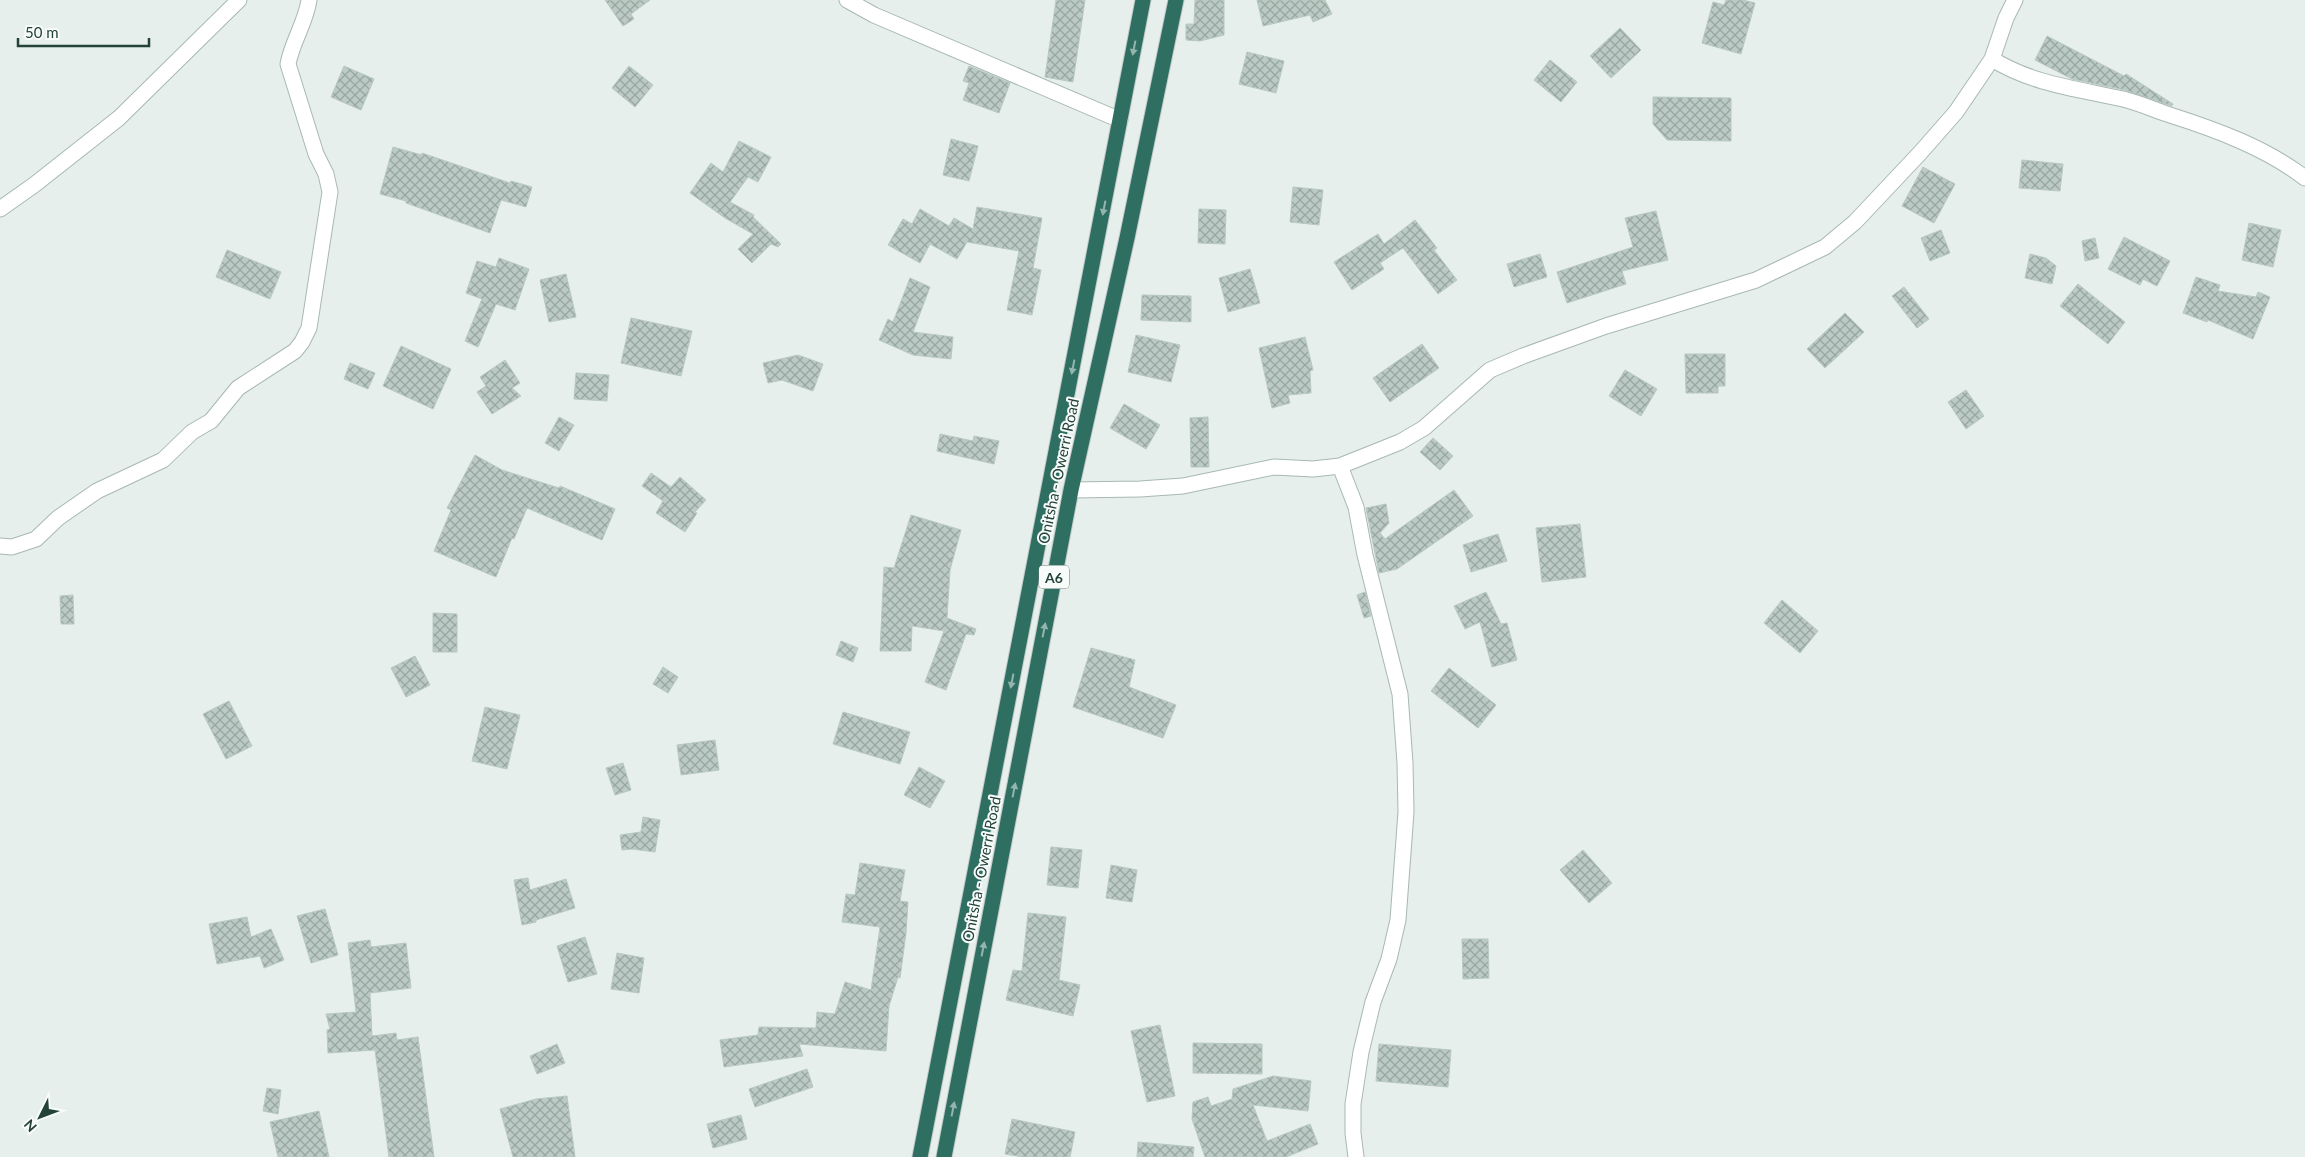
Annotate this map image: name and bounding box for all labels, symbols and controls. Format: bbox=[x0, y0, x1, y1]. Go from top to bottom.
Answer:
scale bar bbox=[18, 15, 149, 47]
text: 50 m bbox=[25, 23, 59, 41]
one-way arrow bbox=[1129, 40, 1137, 56]
one-way arrow bbox=[1099, 200, 1107, 216]
one-way arrow bbox=[1068, 360, 1076, 376]
street label: Onitsha - Owerri Road bbox=[1034, 397, 1082, 545]
road number: A6 bbox=[1039, 566, 1069, 588]
one-way arrow bbox=[1040, 623, 1048, 638]
one-way arrow bbox=[1008, 674, 1016, 689]
one-way arrow bbox=[1010, 781, 1018, 797]
street label: Onitsha - Owerri Road bbox=[958, 795, 1004, 943]
one-way arrow bbox=[980, 941, 988, 957]
north arrow bbox=[15, 1092, 65, 1142]
one-way arrow bbox=[949, 1101, 957, 1117]
text: N bbox=[20, 1116, 40, 1136]

